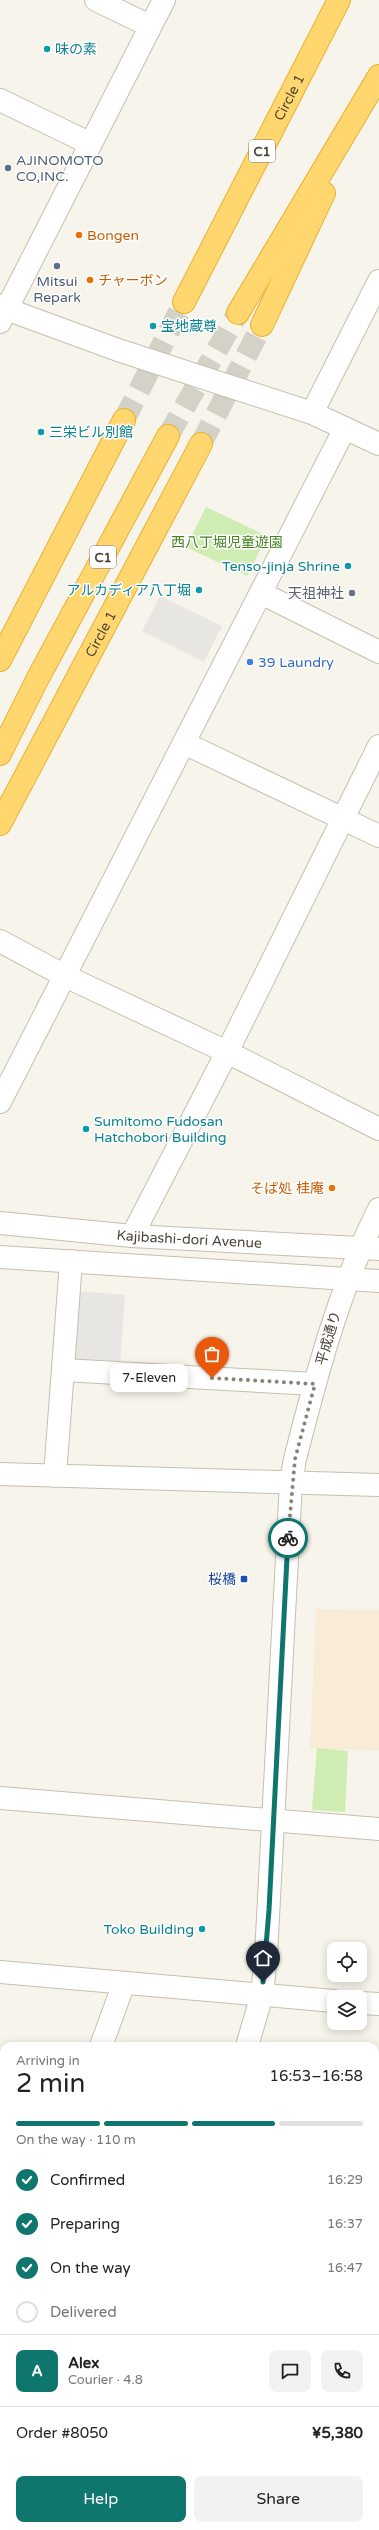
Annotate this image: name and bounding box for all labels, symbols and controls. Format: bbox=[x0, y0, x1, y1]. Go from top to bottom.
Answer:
place label: 味の素 bbox=[55, 41, 97, 58]
marker: 味の素 bbox=[42, 44, 52, 54]
street label: Circle 1 bbox=[271, 72, 308, 124]
road number: C1 bbox=[249, 140, 275, 162]
place label: AJINOMOTO CO,INC. bbox=[16, 152, 104, 185]
marker: AJINOMOTO CO,INC. bbox=[3, 163, 13, 173]
place label: Bongen bbox=[87, 227, 139, 244]
marker: Bongen bbox=[74, 230, 84, 240]
marker: Mitsui Repark bbox=[52, 261, 62, 271]
place label: チャーボン bbox=[98, 272, 168, 289]
place label: Mitsui Repark bbox=[33, 273, 81, 306]
marker: チャーボン bbox=[85, 275, 95, 285]
place label: 宝地蔵尊 bbox=[161, 318, 217, 335]
marker: 宝地蔵尊 bbox=[148, 321, 158, 331]
place label: 三栄ビル別館 bbox=[49, 424, 133, 441]
marker: 三栄ビル別館 bbox=[36, 427, 46, 437]
park label: 西八丁堀児童遊園 bbox=[171, 534, 283, 551]
road number: C1 bbox=[90, 546, 116, 568]
place label: Tenso-jinja Shrine bbox=[222, 558, 340, 575]
marker: Tenso-jinja Shrine bbox=[343, 561, 353, 571]
place label: アルカディア八丁堀 bbox=[67, 582, 191, 599]
marker: アルカディア八丁堀 bbox=[194, 585, 204, 595]
place label: 天祖神社 bbox=[288, 585, 344, 602]
marker: 天祖神社 bbox=[347, 588, 357, 598]
street label: Circle 1 bbox=[82, 608, 120, 660]
place label: 39 Laundry bbox=[258, 654, 334, 671]
marker: 39 Laundry bbox=[245, 657, 255, 667]
place label: Sumitomo Fudosan Hatchobori Building bbox=[94, 1113, 227, 1146]
marker: Sumitomo Fudosan Hatchobori Building bbox=[81, 1124, 91, 1134]
place label: そば処 桂庵 bbox=[250, 1180, 324, 1197]
marker: そば処 桂庵 bbox=[327, 1183, 337, 1193]
street label: Kajibashi-dori Avenue bbox=[116, 1227, 262, 1252]
street label: 平成通り bbox=[313, 1309, 344, 1367]
pin bbox=[195, 1337, 229, 1378]
icon: bag bbox=[201, 1343, 223, 1365]
callout: 7-Eleven bbox=[110, 1364, 188, 1392]
text: 7-Eleven bbox=[122, 1370, 176, 1386]
courier bbox=[268, 1518, 308, 1558]
icon: bike bbox=[277, 1527, 299, 1549]
place label: 桜橋 bbox=[208, 1571, 236, 1588]
marker: 桜橋 bbox=[239, 1574, 249, 1584]
place label: Toko Building bbox=[103, 1921, 194, 1938]
marker: Toko Building bbox=[197, 1924, 207, 1934]
pin bbox=[246, 1941, 280, 1982]
map controls bbox=[327, 1942, 367, 2030]
button: locate bbox=[327, 1942, 367, 1982]
icon: home bbox=[252, 1947, 274, 1969]
button: layers bbox=[327, 1990, 367, 2030]
text: Arriving in bbox=[16, 2053, 80, 2069]
text: 16:53–16:58 bbox=[270, 2067, 363, 2085]
text: 2 min bbox=[16, 2068, 85, 2099]
text: On the way · 110 m bbox=[16, 2132, 136, 2148]
icon: check bbox=[16, 2169, 38, 2191]
text: Confirmed bbox=[50, 2171, 125, 2189]
text: 16:29 bbox=[327, 2172, 363, 2188]
icon: check bbox=[16, 2213, 38, 2235]
text: Preparing bbox=[50, 2215, 120, 2233]
text: 16:37 bbox=[327, 2216, 363, 2232]
icon: check bbox=[16, 2257, 38, 2279]
text: On the way bbox=[50, 2259, 130, 2277]
text: 16:47 bbox=[327, 2260, 363, 2276]
text: Delivered bbox=[50, 2303, 117, 2321]
button: chat bbox=[269, 2350, 311, 2392]
button: phone bbox=[321, 2350, 363, 2392]
text: Alex bbox=[68, 2354, 99, 2372]
text: A bbox=[31, 2362, 43, 2380]
text: Courier · 4.8 bbox=[68, 2372, 143, 2388]
text: Order #8050 bbox=[16, 2424, 108, 2442]
text: ¥5,380 bbox=[312, 2424, 363, 2442]
button: Help bbox=[16, 2476, 186, 2522]
button: Share bbox=[194, 2476, 363, 2522]

